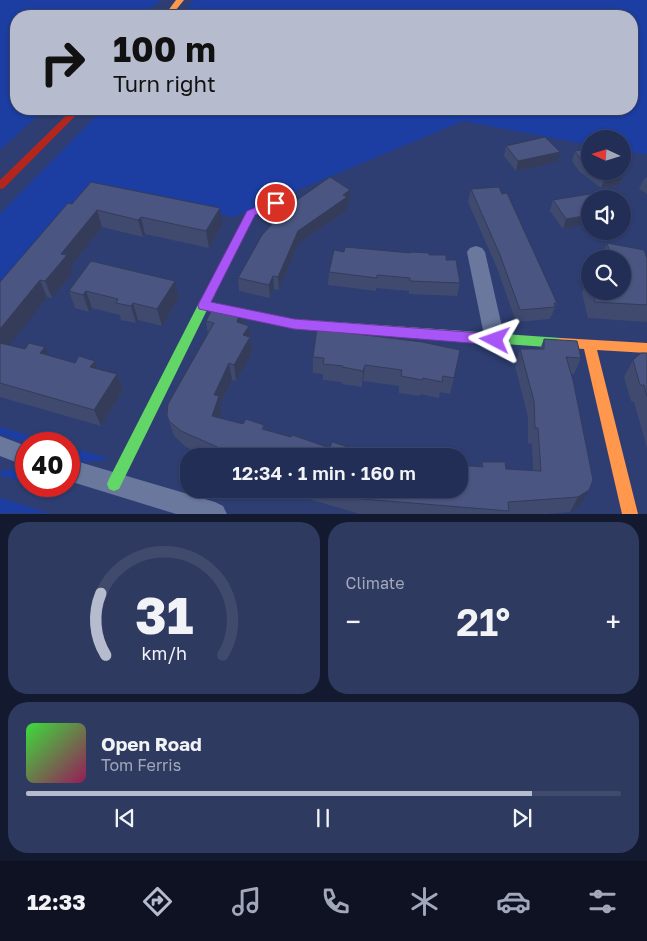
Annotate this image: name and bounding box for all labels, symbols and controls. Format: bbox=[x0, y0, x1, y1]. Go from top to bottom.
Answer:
text: 100 m bbox=[113, 28, 216, 70]
icon: right bbox=[30, 30, 95, 95]
text: Turn right bbox=[113, 70, 216, 97]
north arrow bbox=[581, 130, 631, 180]
map controls bbox=[581, 130, 631, 300]
pin bbox=[255, 182, 297, 224]
icon: arrive bbox=[262, 189, 290, 217]
button: sound bbox=[581, 190, 631, 240]
button: search bbox=[581, 250, 631, 300]
position arrow bbox=[468, 313, 520, 365]
speed limit sign: 40 bbox=[15, 432, 80, 497]
text: 12:34 · 1 min · 160 m bbox=[232, 461, 416, 484]
text: Climate bbox=[346, 573, 405, 593]
text: 31 bbox=[134, 583, 193, 645]
text: 21° bbox=[456, 599, 510, 644]
text: − bbox=[346, 605, 361, 638]
text: + bbox=[606, 605, 621, 638]
text: km/h bbox=[141, 642, 186, 664]
text: Open Road bbox=[101, 732, 202, 755]
text: Tom Ferris bbox=[101, 755, 181, 775]
icon: previous bbox=[111, 804, 139, 832]
icon: pause bbox=[309, 804, 337, 832]
icon: next bbox=[508, 804, 536, 832]
icon: directions bbox=[140, 884, 175, 919]
icon: music bbox=[229, 884, 264, 919]
icon: phone bbox=[318, 884, 353, 919]
icon: climate bbox=[407, 884, 442, 919]
icon: car bbox=[496, 884, 531, 919]
icon: filters bbox=[585, 884, 620, 919]
text: 12:33 bbox=[27, 888, 86, 915]

